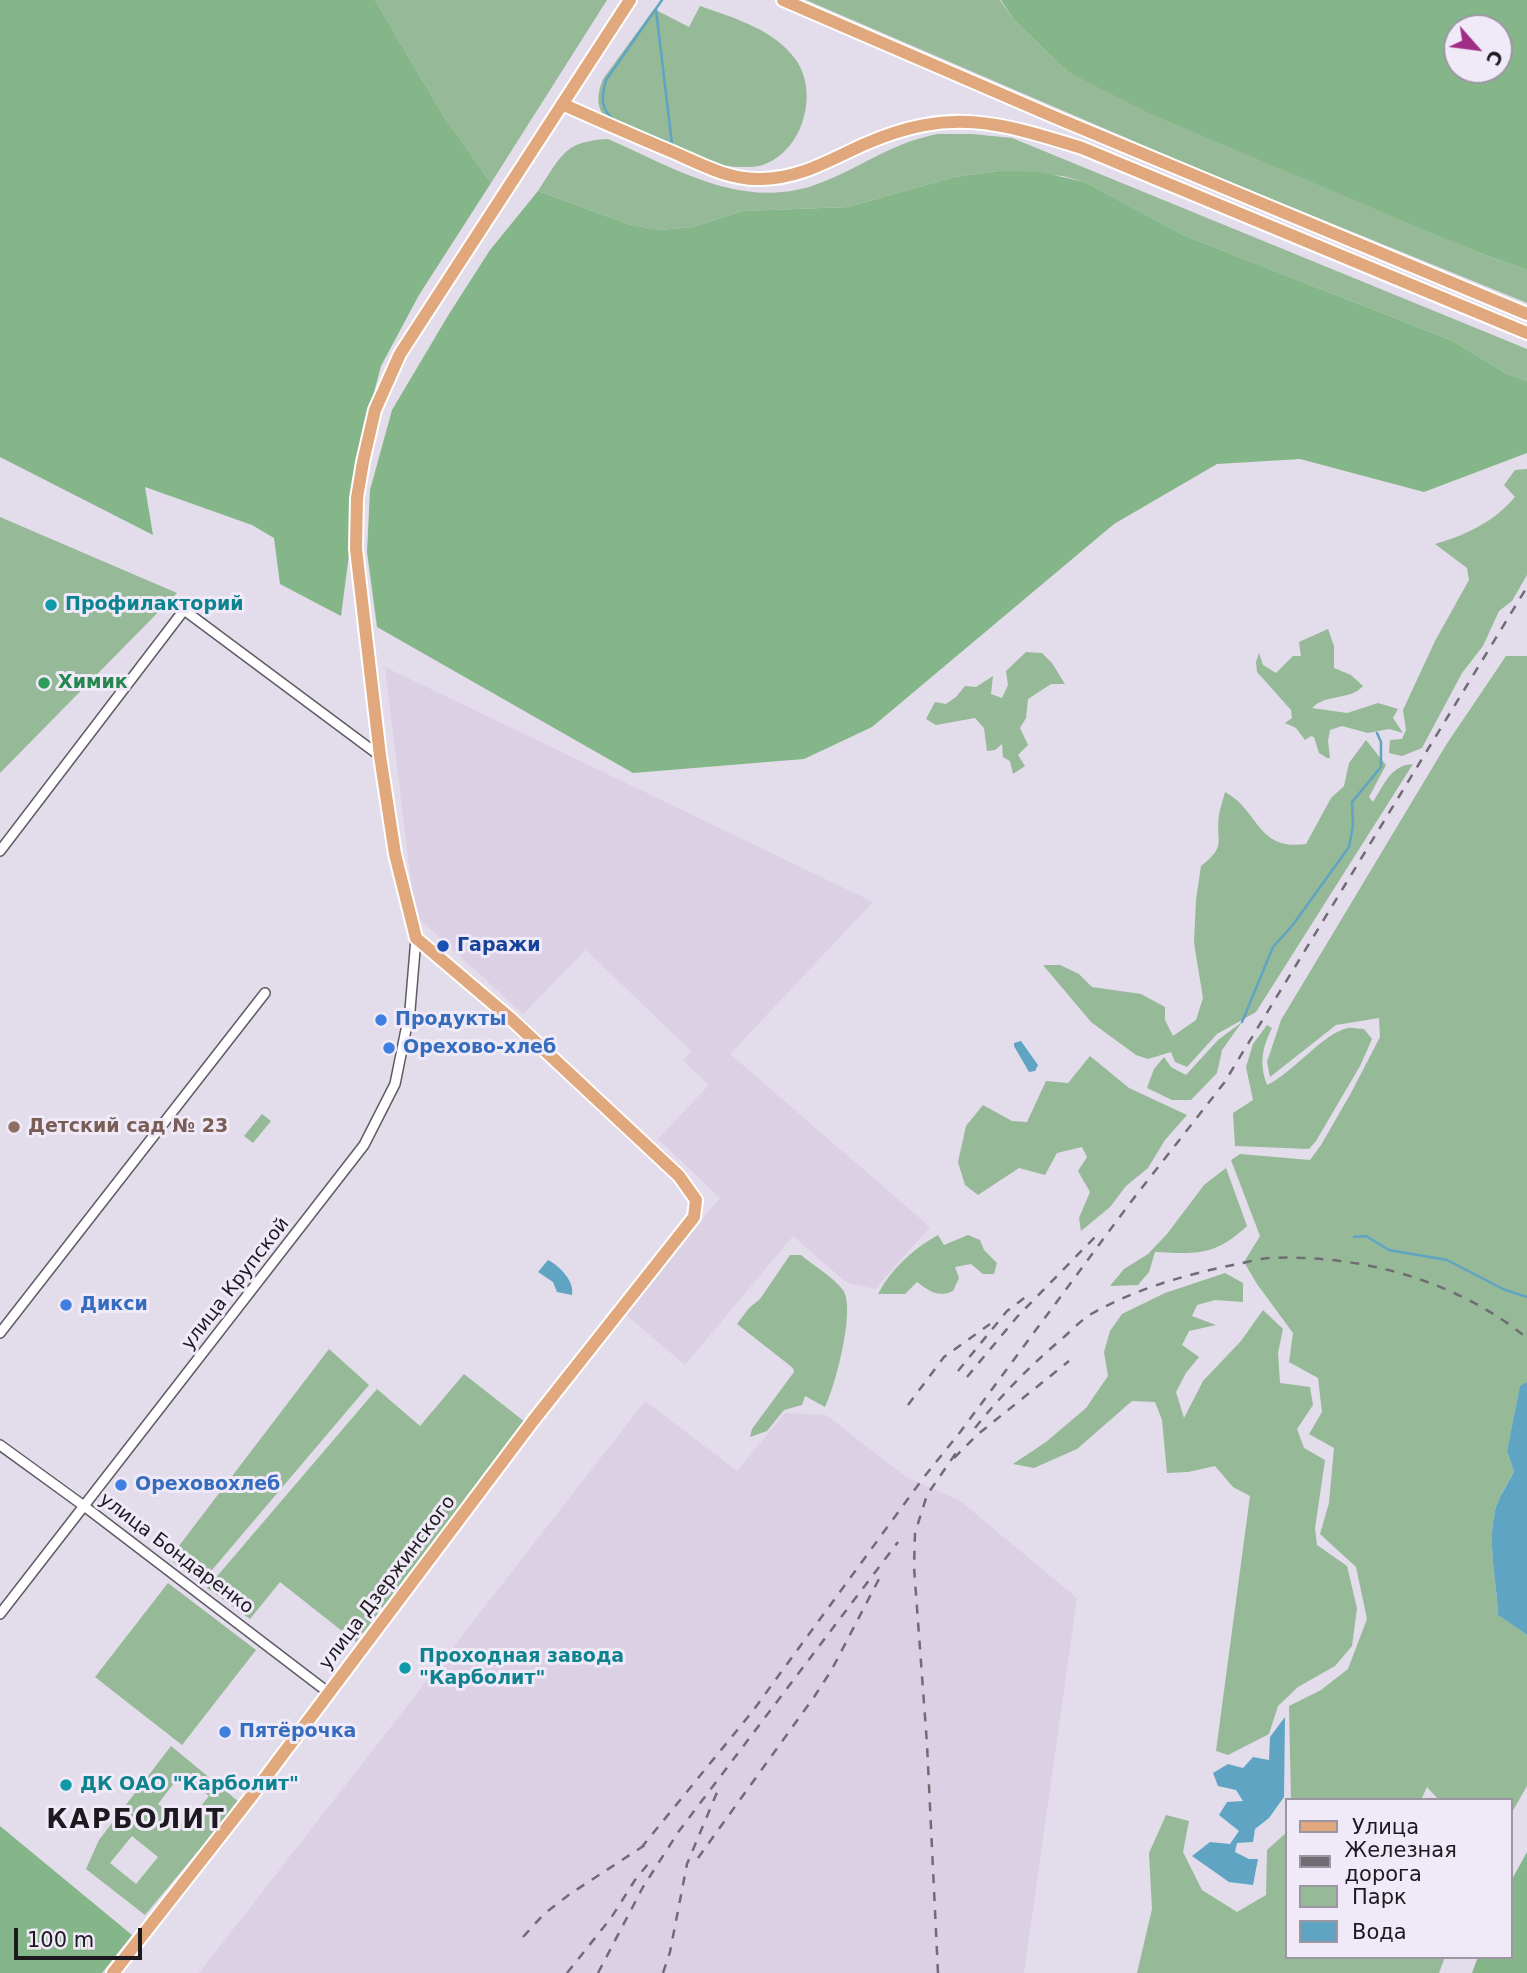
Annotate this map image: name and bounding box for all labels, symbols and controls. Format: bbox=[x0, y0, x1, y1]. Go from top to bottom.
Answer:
north arrow bbox=[1443, 14, 1513, 84]
text: С bbox=[1482, 47, 1508, 69]
place label: Профилакторий bbox=[65, 594, 244, 616]
marker: Профилакторий bbox=[43, 597, 59, 613]
place label: Химик bbox=[58, 672, 128, 694]
marker: Химик bbox=[36, 675, 52, 691]
place label: Гаражи bbox=[457, 935, 541, 957]
marker: Гаражи bbox=[435, 938, 451, 954]
place label: Продукты bbox=[395, 1009, 506, 1031]
marker: Продукты bbox=[373, 1012, 389, 1028]
place label: Орехово-хлеб bbox=[403, 1037, 556, 1059]
marker: Орехово-хлеб bbox=[381, 1040, 397, 1056]
place label: Детский сад № 23 bbox=[28, 1116, 228, 1138]
marker: Детский сад № 23 bbox=[6, 1119, 22, 1135]
street label: улица Крупской bbox=[177, 1213, 295, 1355]
place label: Дикси bbox=[80, 1294, 148, 1316]
marker: Дикси bbox=[58, 1297, 74, 1313]
place label: Ореховохлеб bbox=[135, 1474, 280, 1496]
marker: Ореховохлеб bbox=[113, 1477, 129, 1493]
street label: улица Бондаренко bbox=[94, 1488, 258, 1620]
street label: улица Дзержинского bbox=[315, 1491, 461, 1675]
place label: Проходная завода "Карболит" bbox=[419, 1646, 624, 1690]
marker: Проходная завода "Карболит" bbox=[397, 1660, 413, 1676]
place label: Пятёрочка bbox=[239, 1721, 356, 1743]
marker: Пятёрочка bbox=[217, 1724, 233, 1740]
place label: ДК ОАО "Карболит" bbox=[80, 1774, 299, 1796]
marker: ДК ОАО "Карболит" bbox=[58, 1777, 74, 1793]
legend bbox=[1286, 1798, 1513, 1959]
district label: КАРБОЛИТ bbox=[47, 1805, 225, 1837]
text: Улица bbox=[1352, 1815, 1419, 1839]
text: Железная дорога bbox=[1345, 1838, 1457, 1886]
text: Парк bbox=[1352, 1885, 1407, 1909]
scale bar bbox=[18, 1913, 145, 1957]
text: Вода bbox=[1352, 1920, 1407, 1944]
text: 100 m bbox=[27, 1928, 94, 1952]

